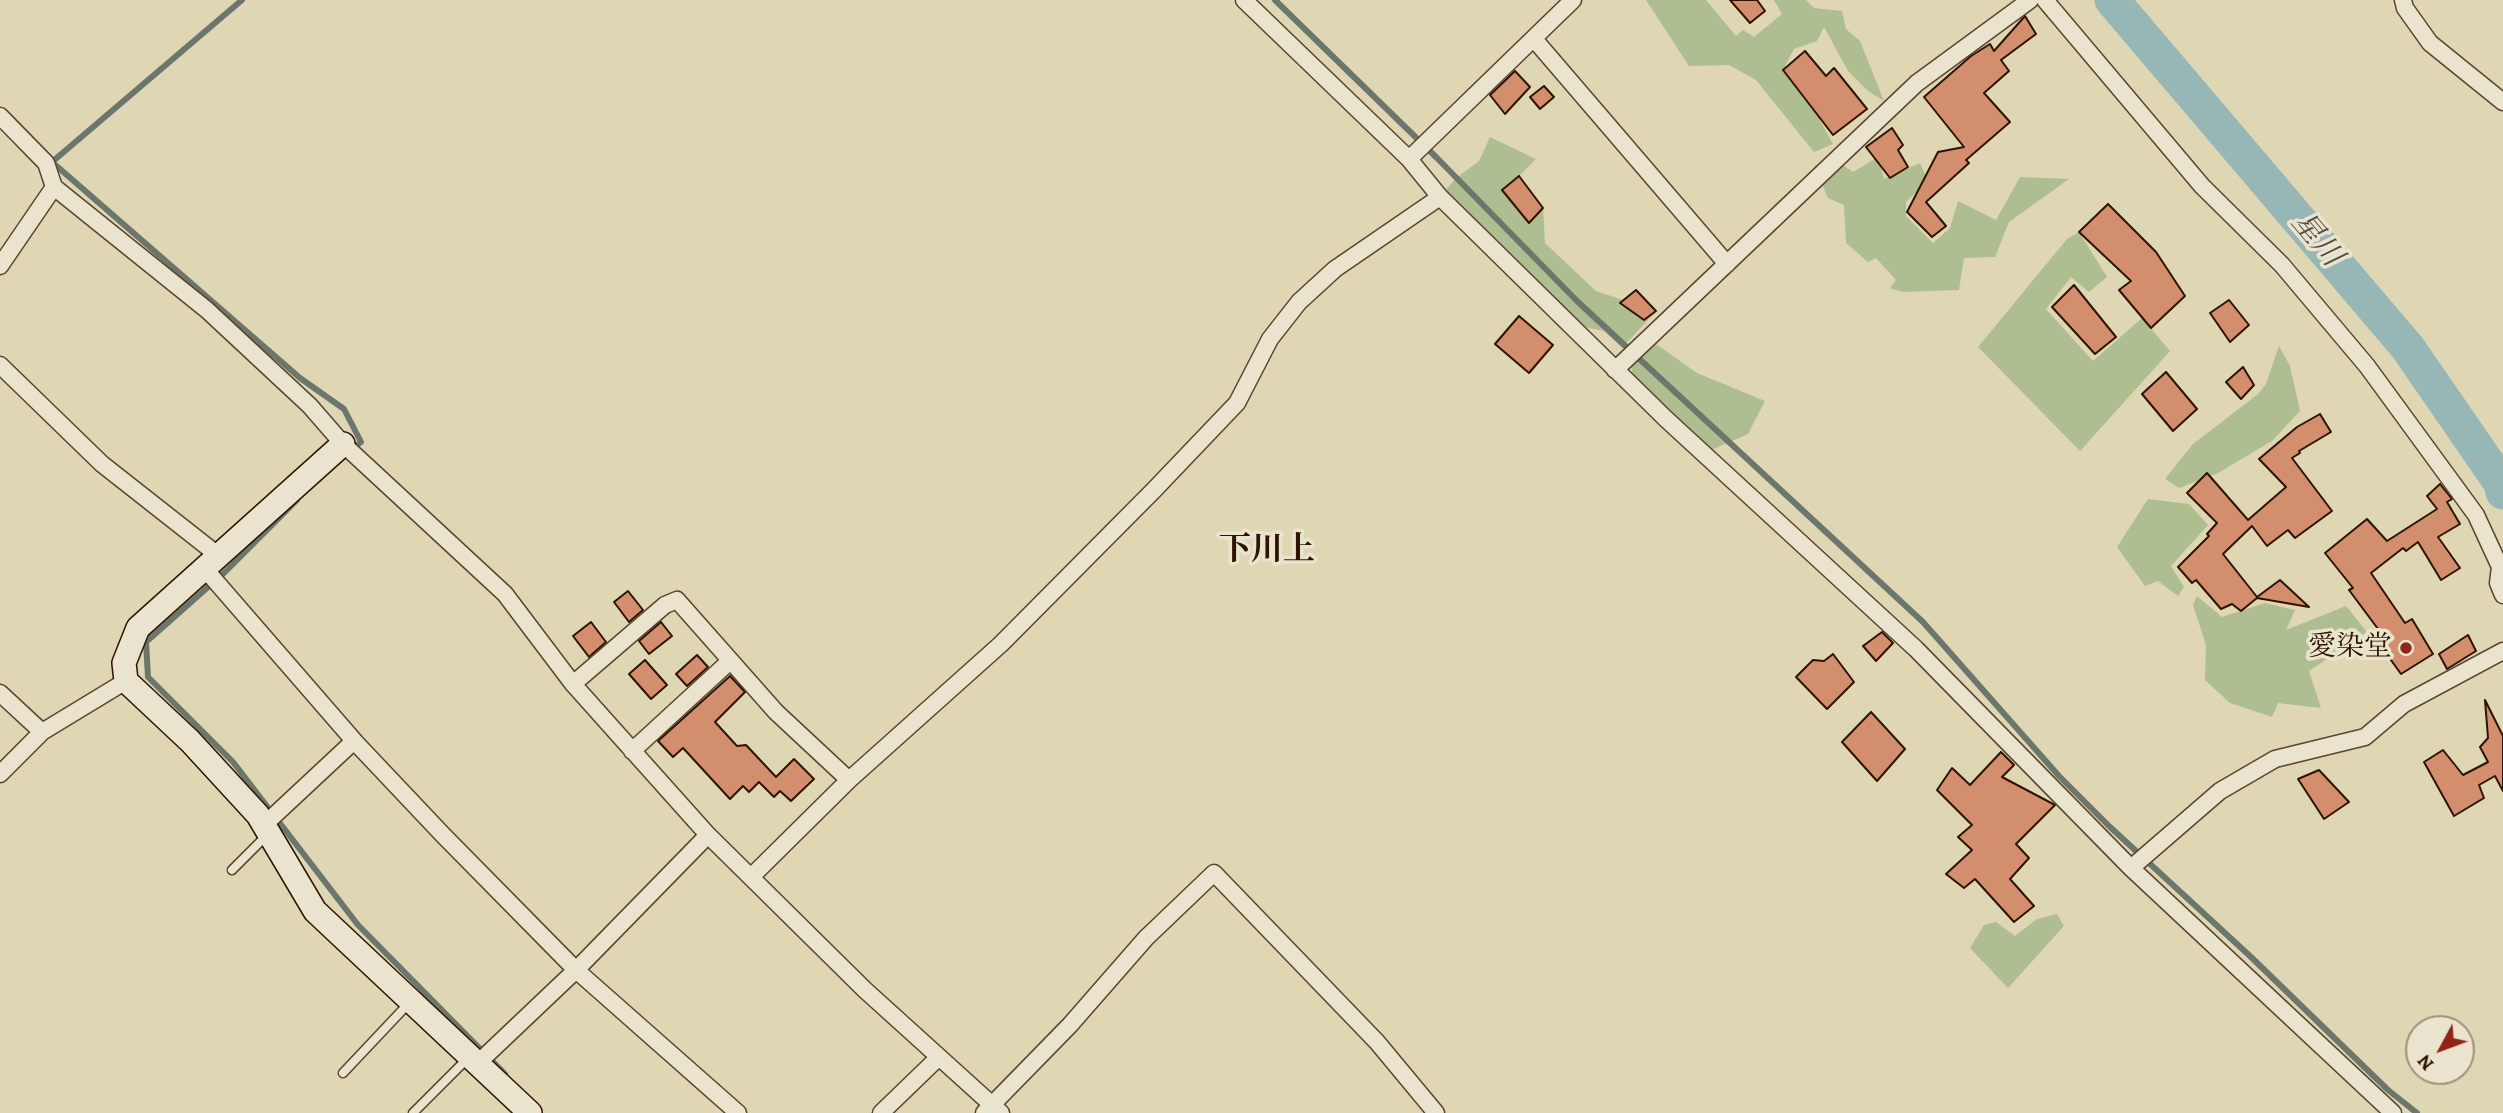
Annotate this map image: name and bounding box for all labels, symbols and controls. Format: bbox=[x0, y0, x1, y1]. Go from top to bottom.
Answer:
water label: 星川 bbox=[2283, 205, 2349, 275]
district label: 下川上 bbox=[1219, 532, 1315, 570]
place label: 愛染堂 bbox=[2308, 631, 2392, 665]
marker: 愛染堂 bbox=[2398, 640, 2414, 656]
north arrow bbox=[2405, 1015, 2475, 1085]
text: N bbox=[2411, 1049, 2440, 1076]

